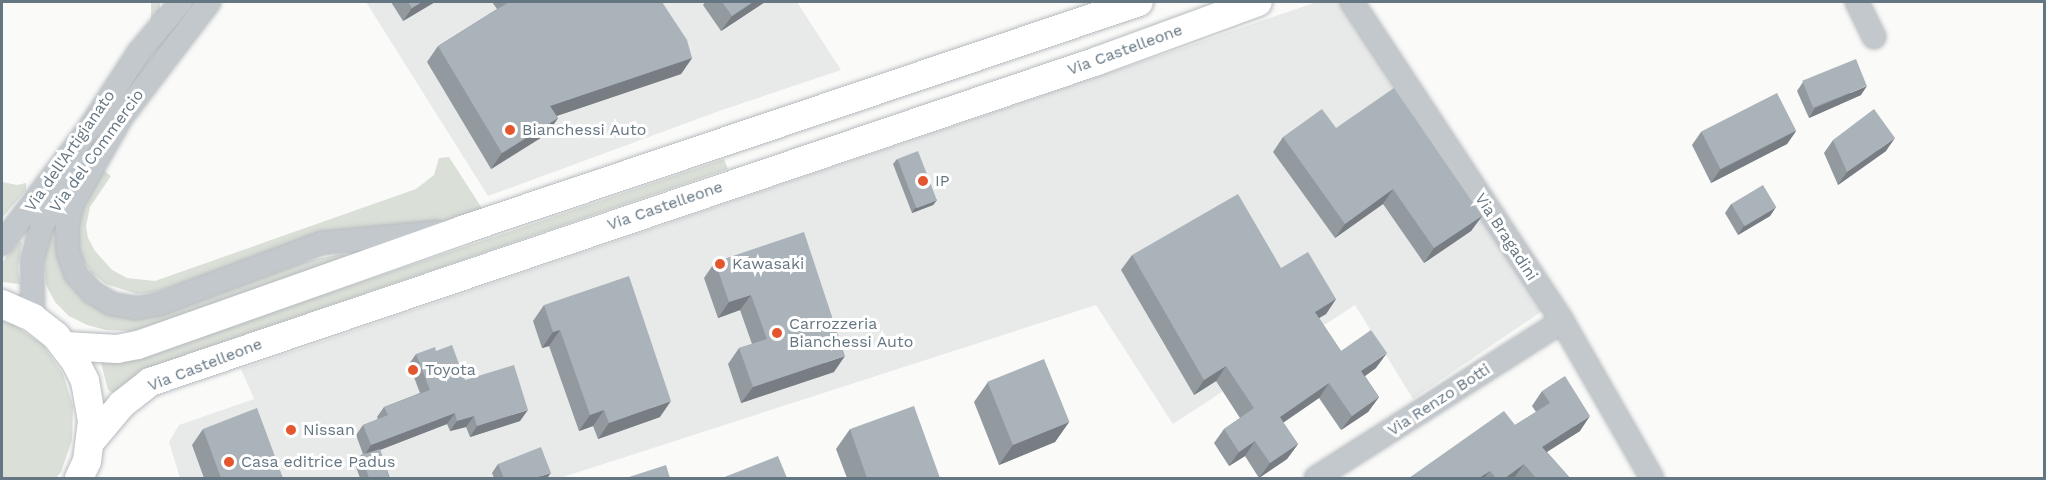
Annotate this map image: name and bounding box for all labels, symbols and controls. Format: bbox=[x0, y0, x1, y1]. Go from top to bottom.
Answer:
street label: Via Castelleone bbox=[1065, 20, 1185, 80]
street label: Via del Commercio bbox=[46, 85, 148, 217]
street label: Via dell'Artigianato bbox=[21, 86, 119, 216]
place label: Bianchessi Auto bbox=[522, 120, 647, 140]
marker: Bianchessi Auto bbox=[503, 123, 517, 137]
place label: IP bbox=[935, 171, 949, 191]
marker: IP bbox=[916, 174, 930, 188]
street label: Via Castelleone bbox=[605, 177, 725, 235]
street label: Via Bragadini bbox=[1470, 189, 1542, 285]
place label: Kawasaki bbox=[732, 254, 804, 274]
marker: Kawasaki bbox=[713, 257, 727, 271]
place label: Carrozzeria Bianchessi Auto bbox=[789, 314, 914, 352]
marker: Carrozzeria Bianchessi Auto bbox=[770, 326, 784, 340]
street label: Via Castelleone bbox=[145, 334, 265, 396]
place label: Toyota bbox=[425, 360, 476, 380]
street label: Via Renzo Botti bbox=[1384, 360, 1494, 440]
marker: Toyota bbox=[406, 363, 420, 377]
place label: Nissan bbox=[303, 420, 355, 440]
marker: Nissan bbox=[284, 423, 298, 437]
place label: Casa editrice Padus bbox=[241, 452, 396, 472]
marker: Casa editrice Padus bbox=[222, 455, 236, 469]

